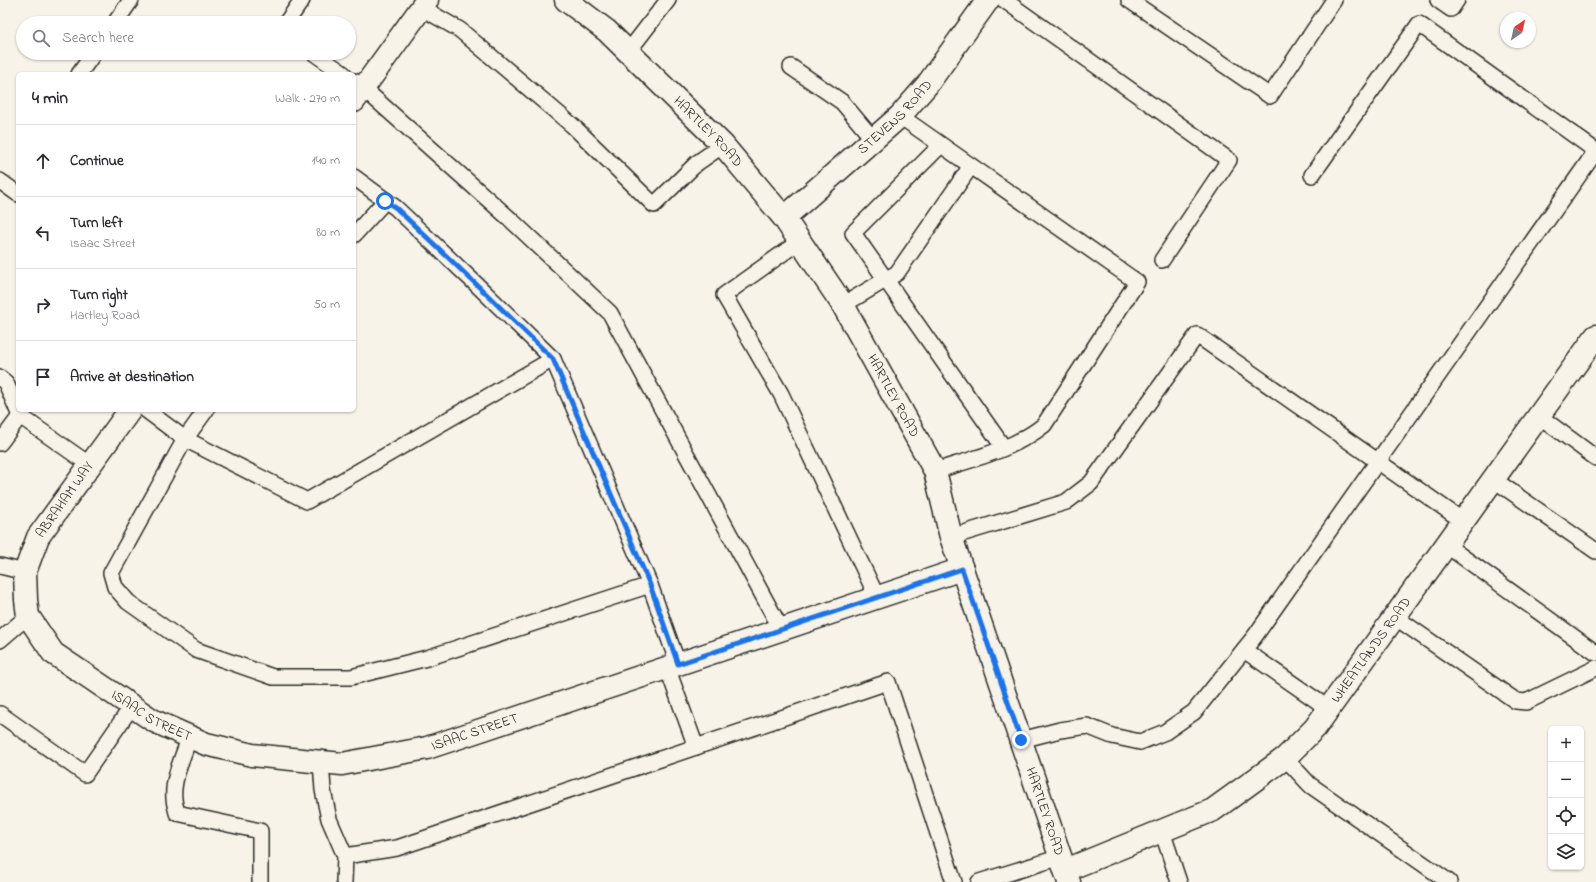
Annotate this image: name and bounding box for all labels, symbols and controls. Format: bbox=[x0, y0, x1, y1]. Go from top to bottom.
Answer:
north arrow bbox=[1500, 12, 1536, 48]
search box bbox=[16, 16, 356, 60]
icon: search bbox=[30, 27, 52, 49]
text: Search here bbox=[62, 27, 134, 49]
street label: STEVENS ROAD bbox=[853, 75, 937, 159]
text: 4 min bbox=[32, 86, 68, 111]
text: Walk · 270 m bbox=[275, 89, 340, 108]
street label: HARTLEY ROAD bbox=[668, 91, 748, 172]
icon: ahead bbox=[32, 150, 54, 172]
text: Continue bbox=[70, 150, 124, 172]
text: 140 m bbox=[312, 151, 340, 170]
route start bbox=[376, 192, 394, 210]
text: Turn left bbox=[70, 212, 123, 234]
icon: left bbox=[32, 222, 54, 244]
text: 80 m bbox=[316, 223, 340, 242]
text: Isaac Street bbox=[70, 234, 136, 253]
text: Turn right bbox=[70, 284, 128, 306]
icon: right bbox=[32, 294, 54, 316]
text: 50 m bbox=[314, 295, 340, 314]
text: Hartley Road bbox=[70, 306, 140, 325]
street label: HARTLEY ROAD bbox=[862, 350, 925, 441]
icon: arrive bbox=[32, 366, 54, 388]
text: Arrive at destination bbox=[70, 366, 194, 388]
street label: ABRAHAM WAY bbox=[31, 457, 99, 543]
street label: WHEATLANDS ROAD bbox=[1326, 593, 1416, 707]
street label: ISAAC STREET bbox=[107, 684, 195, 747]
street label: ISAAC STREET bbox=[428, 708, 521, 756]
map controls bbox=[1548, 726, 1584, 870]
button: + bbox=[1548, 726, 1584, 762]
route end bbox=[1012, 731, 1030, 749]
button: − bbox=[1548, 762, 1584, 798]
street label: HARTLEY ROAD bbox=[1020, 764, 1070, 858]
button: locate bbox=[1548, 798, 1584, 834]
button: layers bbox=[1548, 834, 1584, 870]

